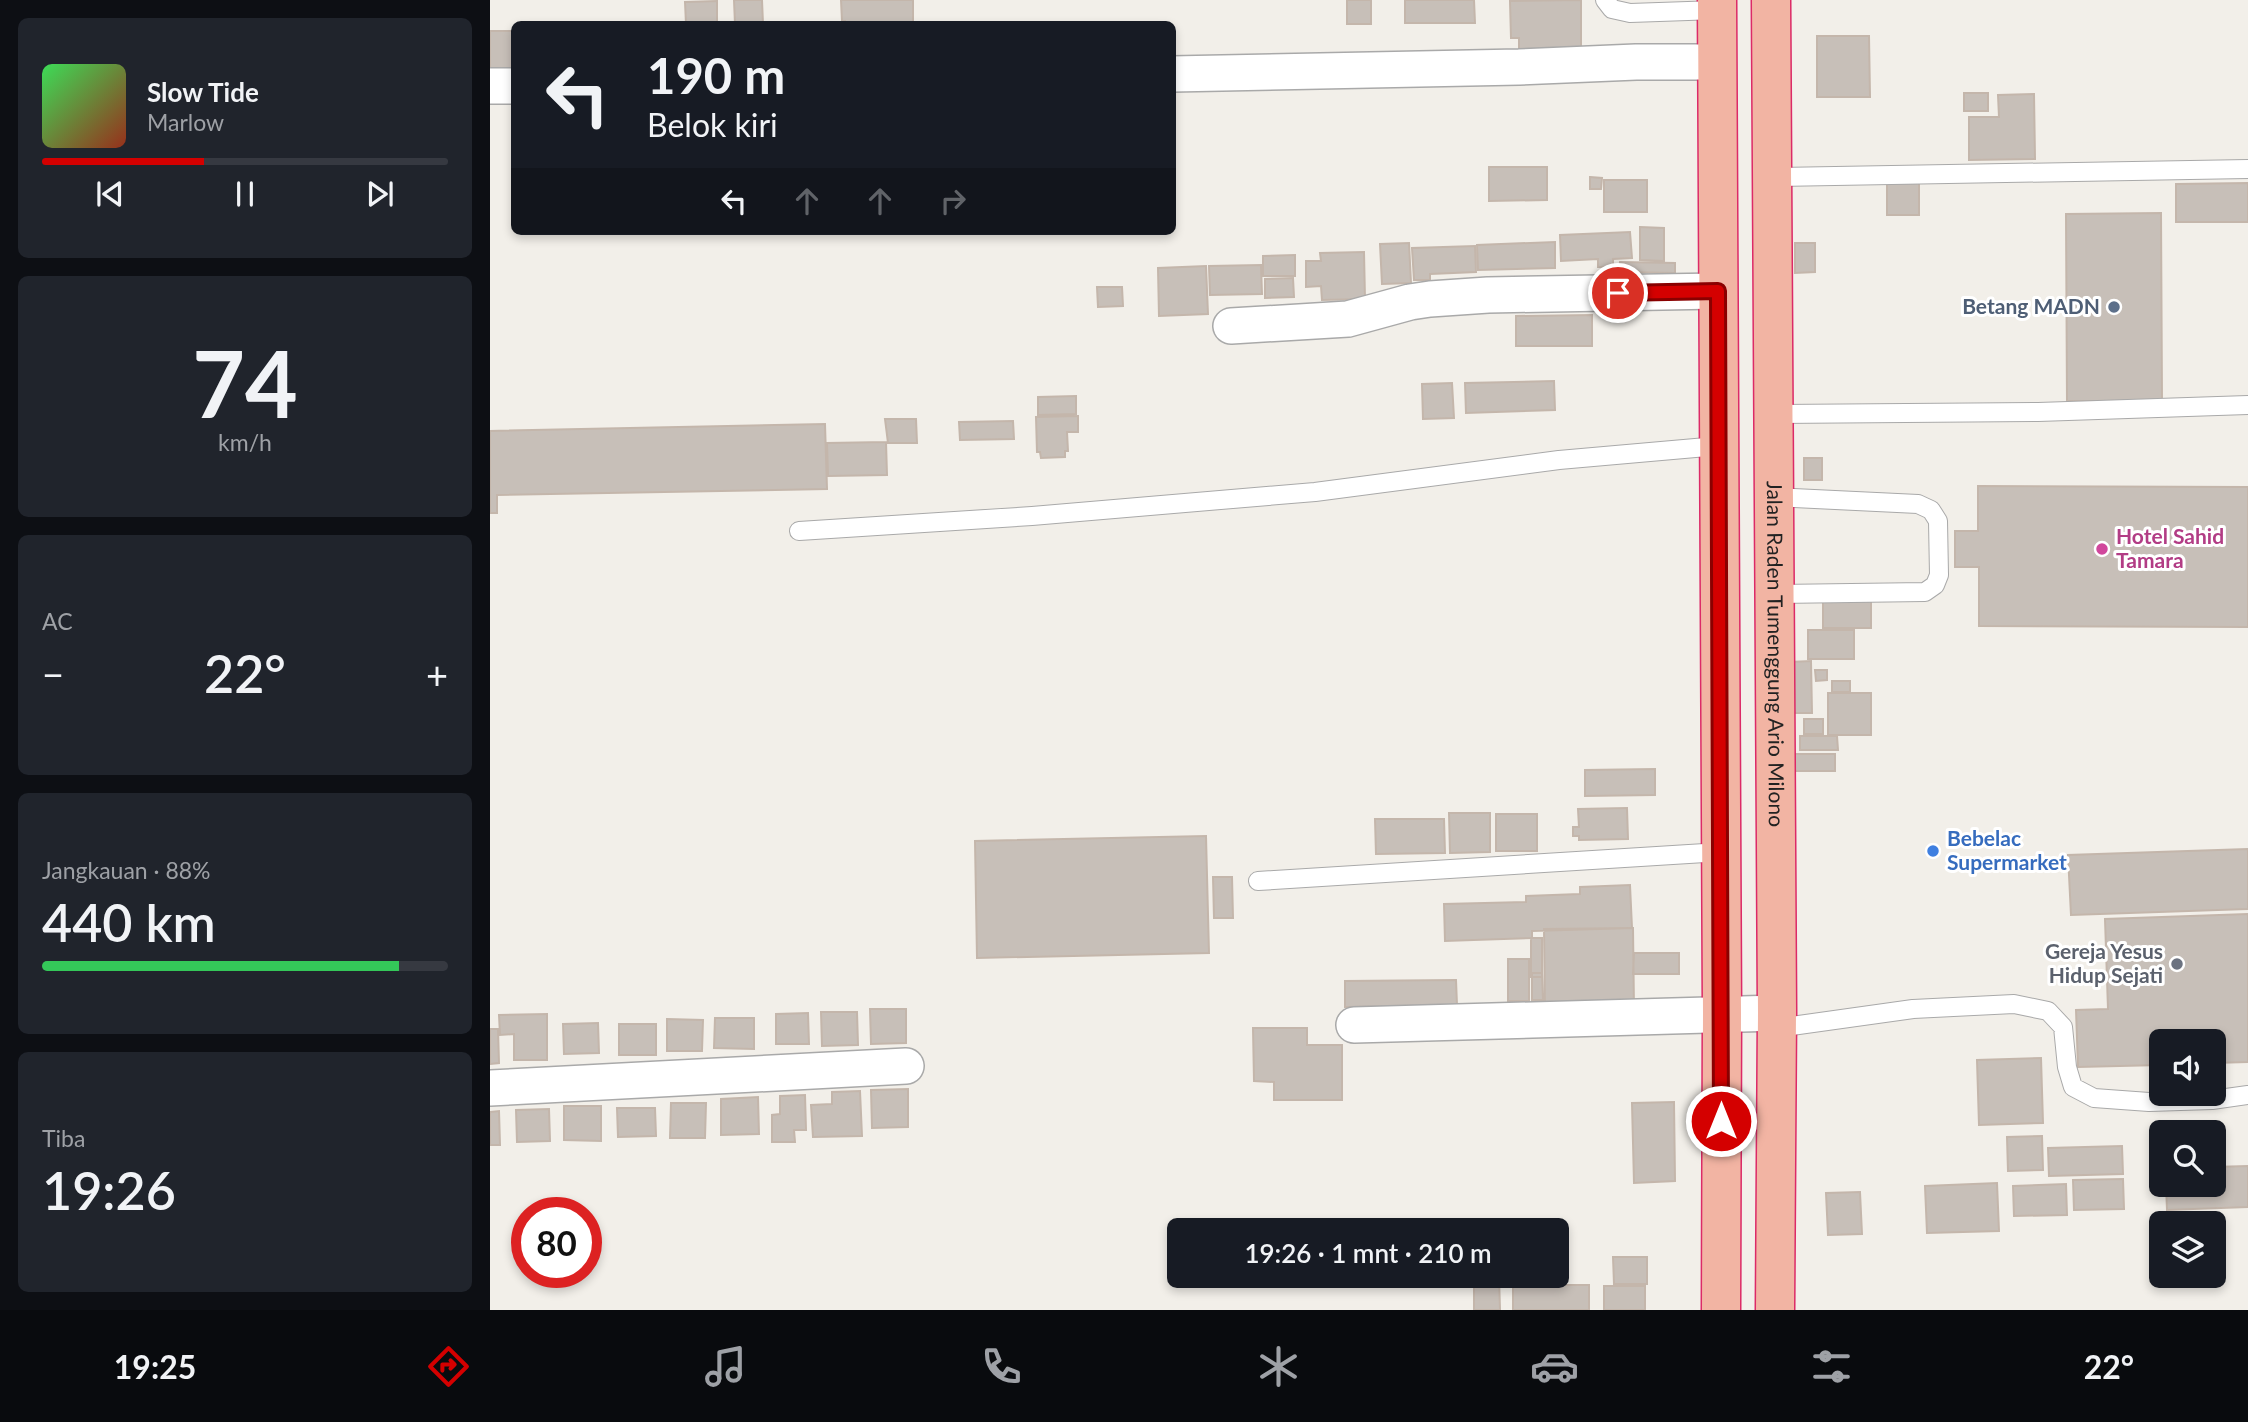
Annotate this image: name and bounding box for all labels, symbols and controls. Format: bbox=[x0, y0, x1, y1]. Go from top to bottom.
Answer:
text: 190 m bbox=[647, 46, 785, 104]
icon: left bbox=[532, 49, 623, 140]
text: Slow Tide bbox=[147, 76, 259, 108]
text: Belok kiri bbox=[647, 105, 778, 144]
text: Marlow bbox=[147, 108, 224, 136]
icon: previous bbox=[91, 175, 129, 213]
icon: pause bbox=[226, 175, 264, 213]
icon: next bbox=[361, 175, 399, 213]
icon: left bbox=[715, 182, 753, 220]
icon: ahead bbox=[788, 182, 826, 220]
icon: ahead bbox=[861, 182, 899, 220]
icon: right bbox=[934, 182, 972, 220]
pin bbox=[1588, 263, 1648, 323]
icon: arrive bbox=[1599, 274, 1637, 312]
place label: Betang MADN bbox=[1962, 293, 2100, 318]
marker: Betang MADN bbox=[2106, 299, 2122, 315]
text: 74 bbox=[192, 328, 298, 437]
text: km/h bbox=[218, 428, 272, 456]
street label: Jalan Raden Tumenggung Ario Milono bbox=[1763, 481, 1790, 827]
place label: Hotel Sahid Tamara bbox=[2116, 523, 2224, 572]
marker: Hotel Sahid Tamara bbox=[2094, 541, 2110, 557]
text: AC bbox=[42, 607, 73, 635]
text: 22° bbox=[204, 642, 286, 704]
text: − bbox=[42, 651, 64, 697]
text: + bbox=[426, 651, 448, 697]
place label: Bebelac Supermarket bbox=[1947, 825, 2067, 874]
marker: Bebelac Supermarket bbox=[1925, 843, 1941, 859]
text: Jangkauan · 88% bbox=[42, 856, 211, 884]
text: 440 km bbox=[42, 891, 216, 953]
place label: Gereja Yesus Hidup Sejati bbox=[2045, 938, 2163, 987]
marker: Gereja Yesus Hidup Sejati bbox=[2169, 956, 2185, 972]
map controls bbox=[2149, 1029, 2226, 1288]
button: sound bbox=[2149, 1029, 2226, 1106]
position arrow bbox=[1684, 1084, 1758, 1158]
button: search bbox=[2149, 1120, 2226, 1197]
text: Tiba bbox=[42, 1124, 85, 1152]
text: 19:26 bbox=[42, 1159, 176, 1221]
speed limit sign: 80 bbox=[511, 1197, 602, 1288]
button: layers bbox=[2149, 1211, 2226, 1288]
text: 19:26 · 1 mnt · 210 m bbox=[1244, 1237, 1492, 1269]
icon: directions bbox=[424, 1342, 473, 1391]
icon: music bbox=[701, 1342, 750, 1391]
icon: phone bbox=[977, 1342, 1026, 1391]
icon: climate bbox=[1254, 1342, 1303, 1391]
icon: car bbox=[1530, 1342, 1579, 1391]
icon: filters bbox=[1807, 1342, 1856, 1391]
text: 19:25 bbox=[114, 1347, 196, 1386]
text: 22° bbox=[2084, 1347, 2134, 1386]

